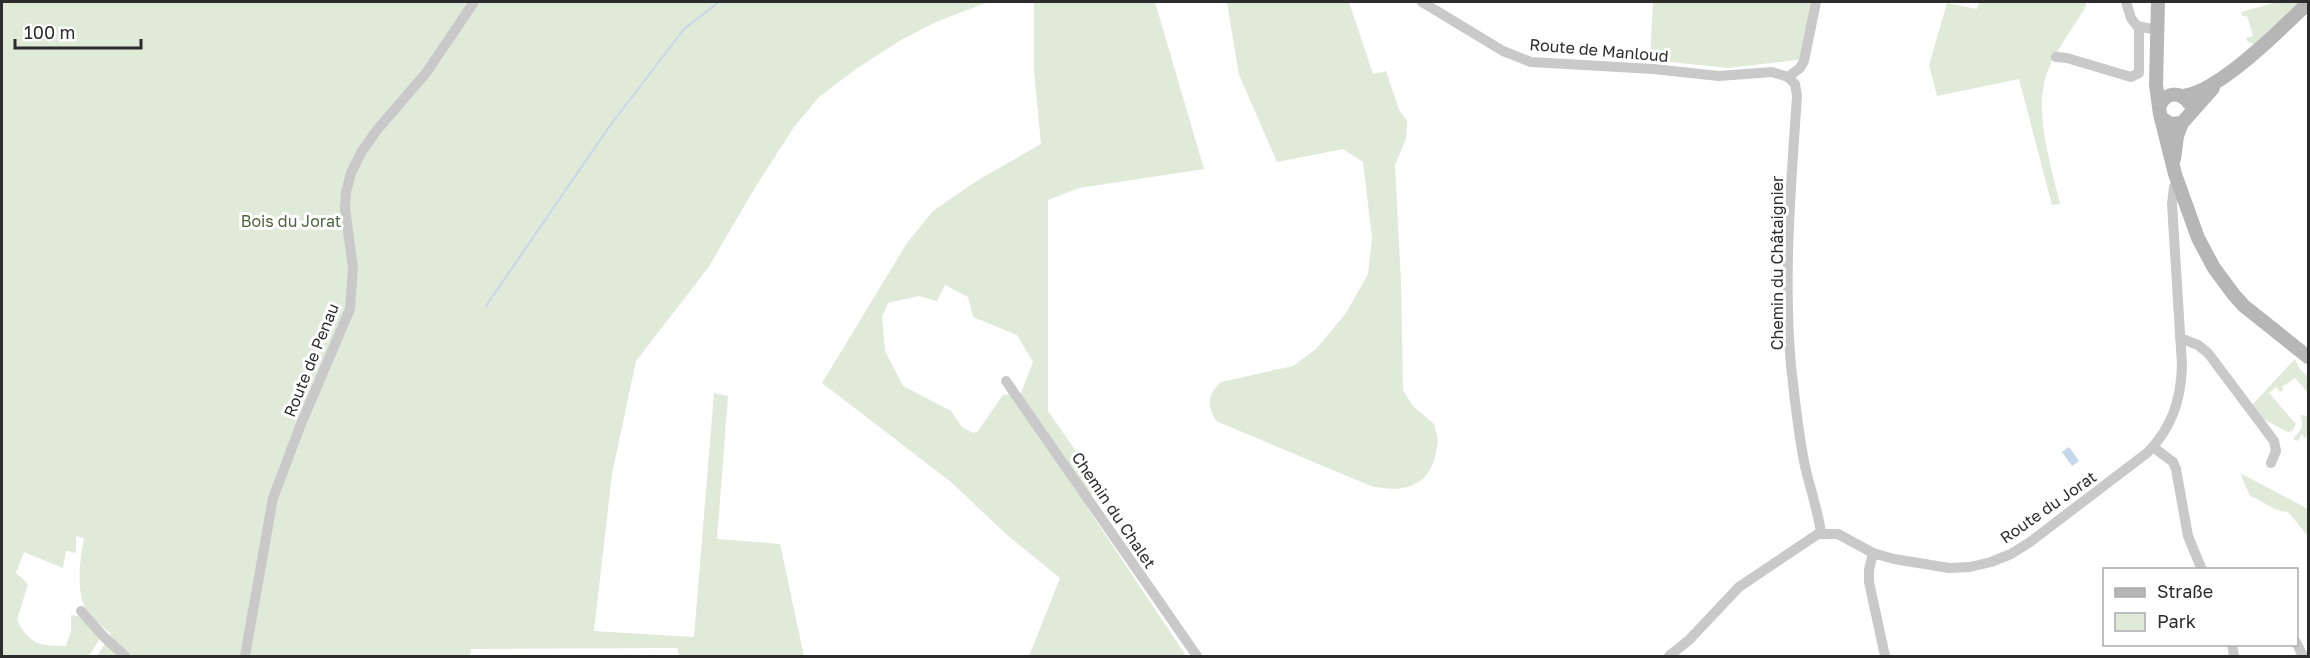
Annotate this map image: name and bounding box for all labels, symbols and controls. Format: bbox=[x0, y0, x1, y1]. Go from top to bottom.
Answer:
scale bar bbox=[15, 12, 141, 50]
text: 100 m bbox=[24, 21, 75, 43]
street label: Route de Manloud bbox=[1529, 34, 1669, 66]
street label: Chemin du Châtaignier bbox=[1767, 176, 1787, 350]
park label: Bois du Jorat bbox=[241, 211, 341, 231]
street label: Route de Penau bbox=[279, 300, 343, 420]
street label: Chemin du Chalet bbox=[1068, 448, 1160, 572]
street label: Route du Jorat bbox=[1996, 466, 2100, 548]
legend bbox=[2103, 568, 2298, 646]
text: Straße bbox=[2157, 580, 2213, 602]
text: Park bbox=[2157, 610, 2196, 632]

